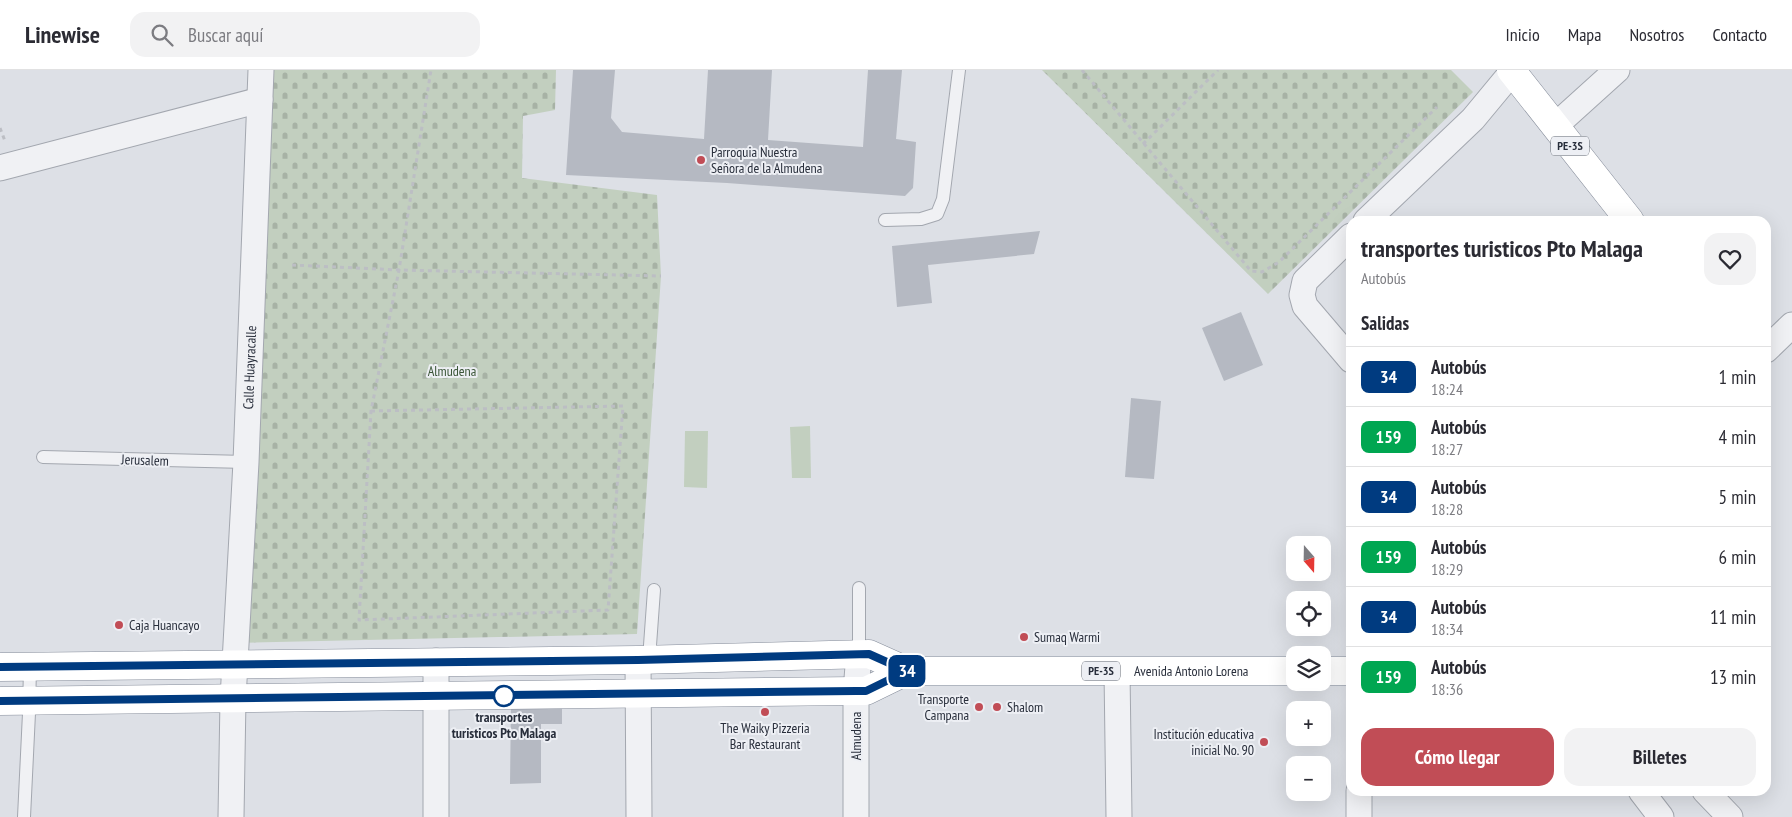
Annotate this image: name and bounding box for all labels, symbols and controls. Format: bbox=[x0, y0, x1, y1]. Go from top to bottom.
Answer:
search box bbox=[130, 12, 480, 57]
text: Linewise bbox=[25, 19, 100, 50]
icon: search bbox=[148, 21, 176, 49]
text: Buscar aquí bbox=[188, 23, 263, 47]
text: Inicio bbox=[1506, 23, 1540, 46]
text: Mapa bbox=[1568, 23, 1601, 46]
text: Nosotros bbox=[1629, 23, 1684, 46]
text: Contacto bbox=[1712, 23, 1767, 46]
road number: PE-3S bbox=[1551, 136, 1589, 155]
place label: Parroquia Nuestra Señora de la Almudena bbox=[711, 143, 822, 177]
marker: Parroquia Nuestra Señora de la Almudena bbox=[695, 154, 707, 166]
text: transportes turisticos Pto Malaga bbox=[1361, 233, 1643, 264]
button: heart bbox=[1704, 233, 1756, 285]
text: Autobús bbox=[1361, 268, 1406, 288]
text: Salidas bbox=[1361, 311, 1409, 335]
street label: Calle Huayracalle bbox=[239, 325, 260, 410]
text: Autobús bbox=[1431, 355, 1487, 379]
park label: Almudena bbox=[428, 362, 476, 380]
text: 34 bbox=[1380, 365, 1397, 388]
text: 1 min bbox=[1719, 365, 1756, 389]
text: 18:24 bbox=[1431, 379, 1463, 399]
text: Autobús bbox=[1431, 415, 1487, 439]
text: 159 bbox=[1376, 425, 1401, 448]
text: 4 min bbox=[1719, 425, 1756, 449]
text: 18:27 bbox=[1431, 439, 1463, 459]
street label: Jerusalem bbox=[120, 450, 169, 470]
text: Autobús bbox=[1431, 475, 1487, 499]
text: 34 bbox=[1380, 485, 1397, 508]
text: 5 min bbox=[1719, 485, 1756, 509]
text: 18:28 bbox=[1431, 499, 1463, 519]
text: Autobús bbox=[1431, 535, 1487, 559]
north arrow bbox=[1286, 536, 1331, 581]
map controls bbox=[1286, 536, 1331, 801]
text: 159 bbox=[1376, 545, 1401, 568]
text: 6 min bbox=[1719, 545, 1756, 569]
text: 18:29 bbox=[1431, 559, 1463, 579]
button: locate bbox=[1286, 591, 1331, 636]
text: Autobús bbox=[1431, 595, 1487, 619]
text: 34 bbox=[1380, 605, 1397, 628]
text: 11 min bbox=[1710, 605, 1756, 629]
place label: Caja Huancayo bbox=[129, 616, 200, 634]
marker: Caja Huancayo bbox=[113, 619, 125, 631]
text: 18:34 bbox=[1431, 619, 1463, 639]
place label: Sumaq Warmi bbox=[1034, 628, 1100, 646]
marker: Sumaq Warmi bbox=[1018, 631, 1030, 643]
button: layers bbox=[1286, 646, 1331, 691]
line badge: 34 bbox=[884, 655, 930, 687]
text: Autobús bbox=[1431, 655, 1487, 679]
text: 34 bbox=[898, 659, 916, 682]
road number: PE-3S bbox=[1082, 662, 1120, 680]
street label: Avenida Antonio Lorena bbox=[1134, 662, 1248, 680]
text: 159 bbox=[1376, 665, 1401, 688]
text: 13 min bbox=[1710, 665, 1756, 689]
text: 18:36 bbox=[1431, 679, 1463, 699]
marker: transportes turisticos Pto Malaga bbox=[493, 685, 515, 707]
place label: Transporte Campana bbox=[918, 690, 969, 724]
place label: Shalom bbox=[1007, 698, 1043, 716]
marker: Transporte Campana bbox=[973, 701, 985, 713]
marker: Shalom bbox=[991, 701, 1003, 713]
button: + bbox=[1286, 701, 1331, 746]
marker: The Waiky Pizzeria Bar Restaurant bbox=[759, 706, 771, 718]
place label: transportes turisticos Pto Malaga bbox=[452, 708, 556, 742]
street label: Almudena bbox=[847, 712, 865, 760]
place label: The Waiky Pizzeria Bar Restaurant bbox=[720, 719, 810, 753]
place label: Institución educativa inicial No. 90 bbox=[1153, 725, 1254, 759]
button: Cómo llegar bbox=[1361, 728, 1554, 786]
button: Billetes bbox=[1564, 728, 1756, 786]
marker: Institución educativa inicial No. 90 bbox=[1258, 736, 1270, 748]
button: − bbox=[1286, 756, 1331, 801]

